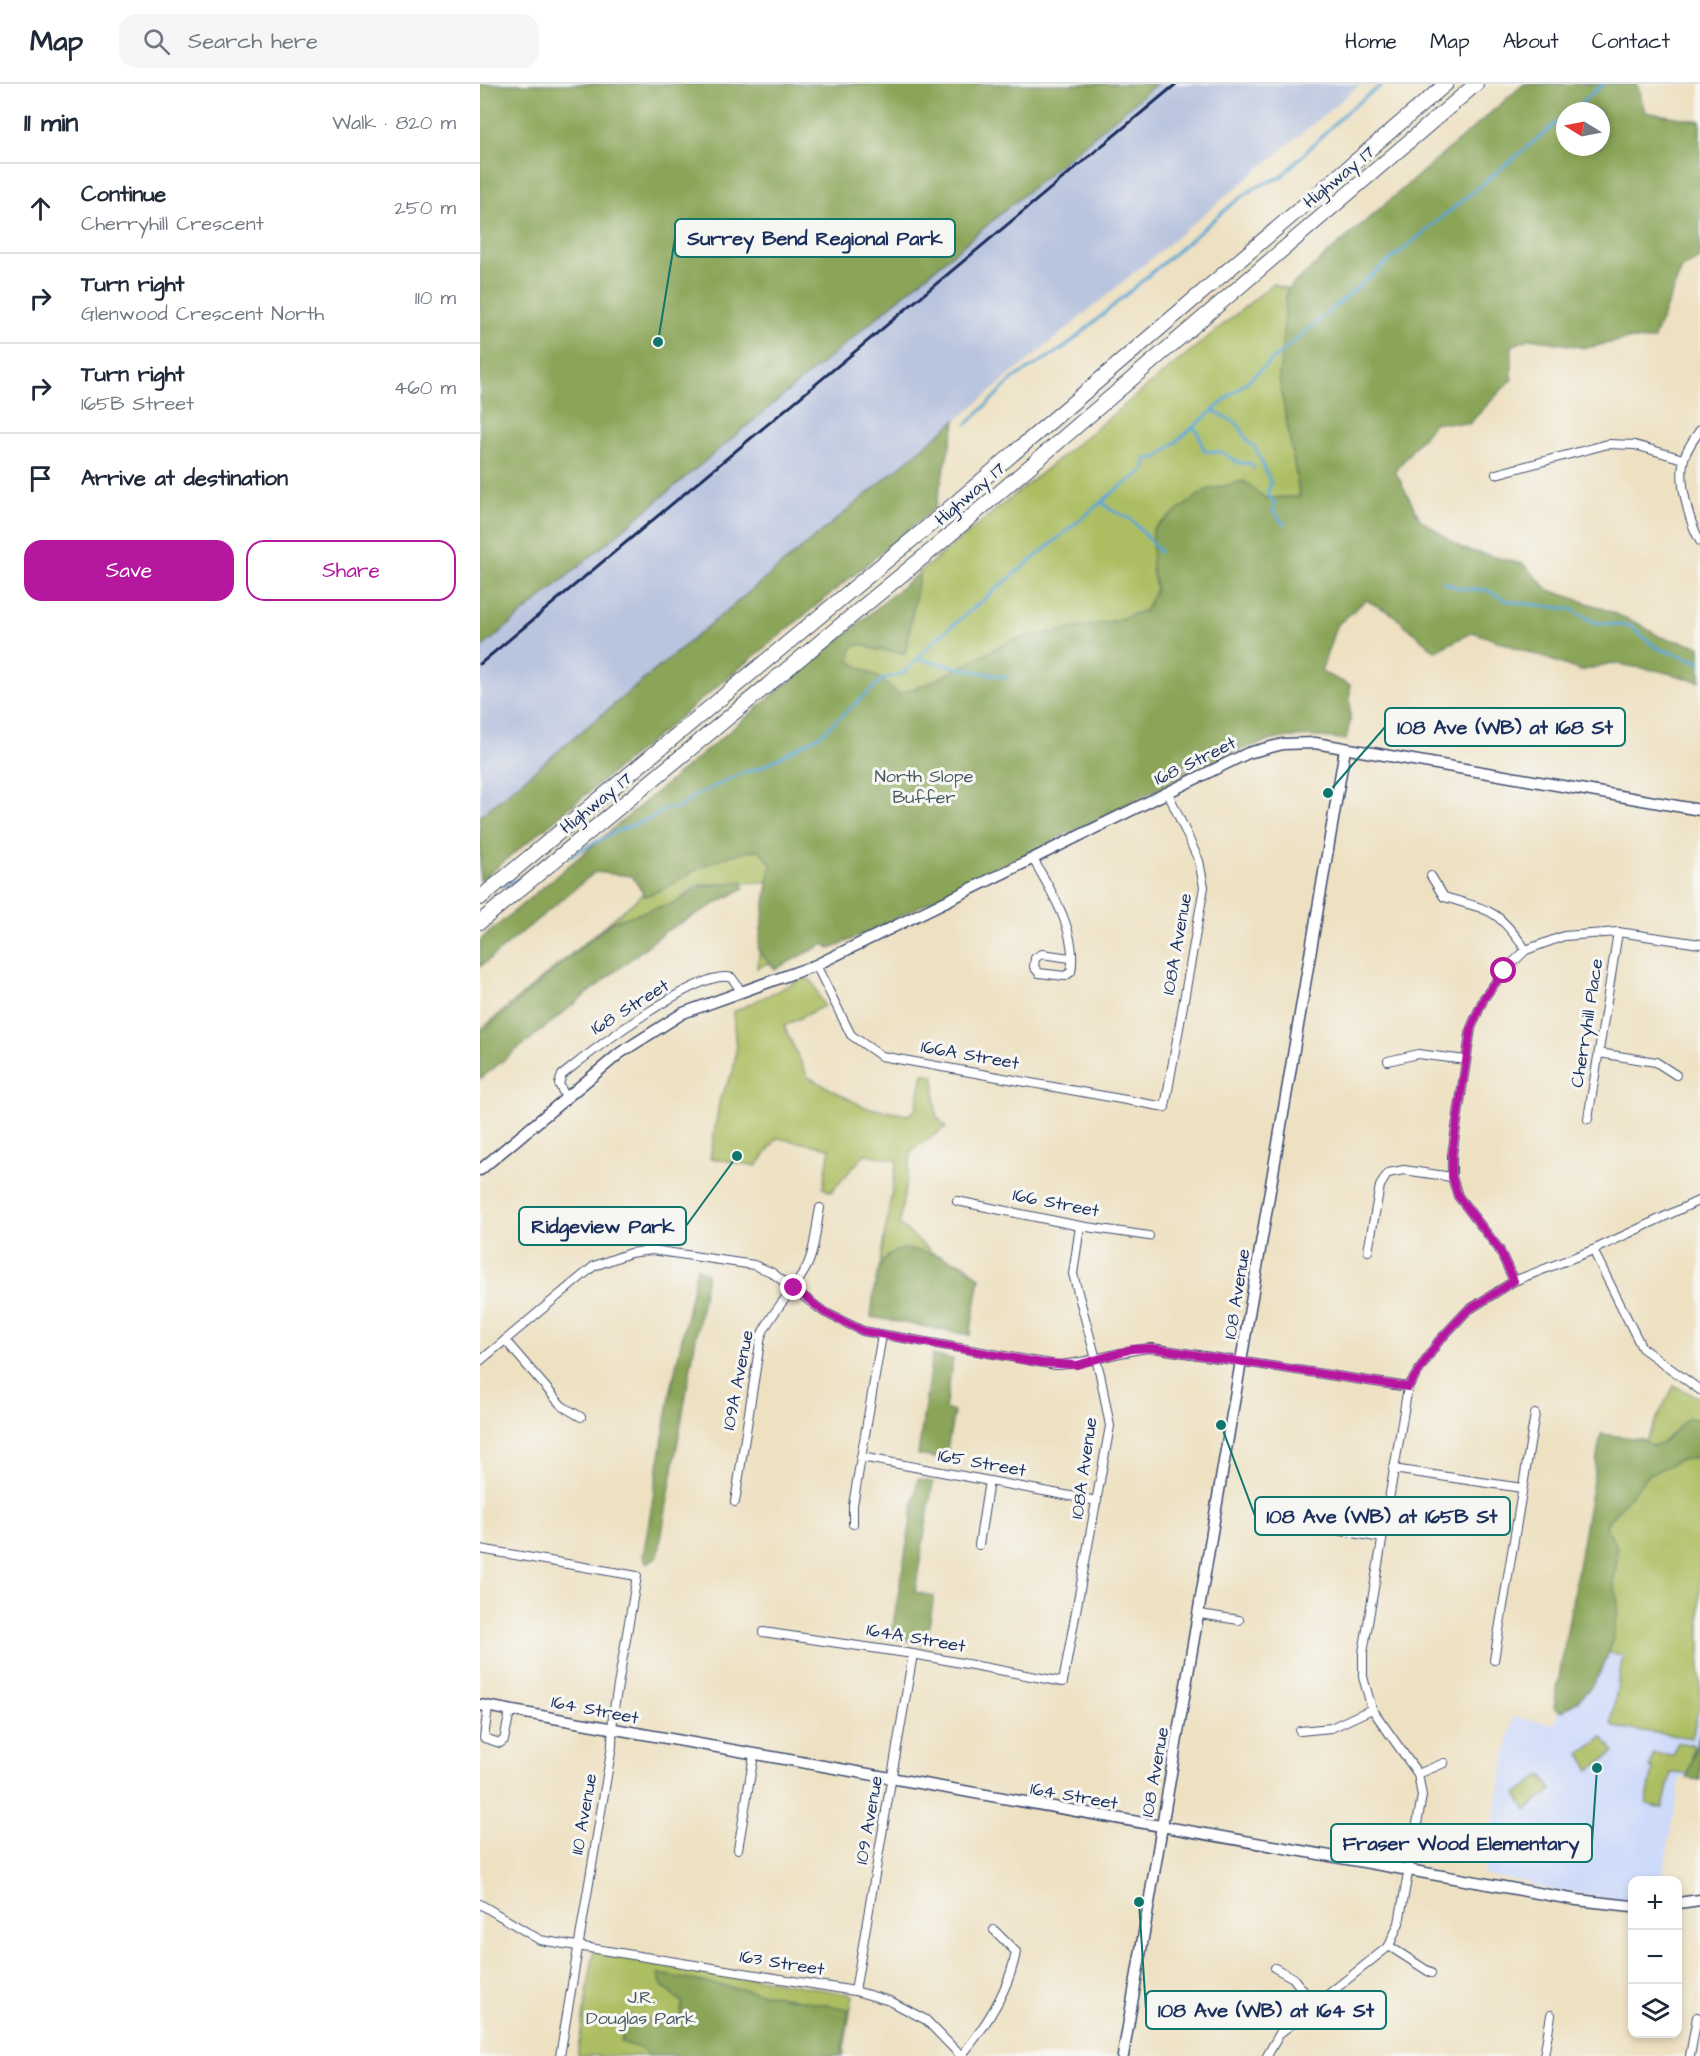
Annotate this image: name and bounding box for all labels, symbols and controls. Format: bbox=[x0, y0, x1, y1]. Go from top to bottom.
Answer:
search box bbox=[119, 14, 539, 68]
text: Map bbox=[30, 22, 83, 61]
icon: search bbox=[140, 25, 173, 58]
text: Search here bbox=[188, 26, 318, 57]
text: Home bbox=[1345, 27, 1397, 56]
text: Map bbox=[1430, 27, 1470, 56]
text: About bbox=[1503, 27, 1559, 56]
text: Contact bbox=[1592, 27, 1670, 56]
north arrow bbox=[1556, 102, 1610, 156]
text: 11 min bbox=[24, 105, 78, 141]
text: Walk · 820 m bbox=[332, 109, 456, 137]
street label: Highway 17 bbox=[1298, 140, 1381, 215]
text: Continue bbox=[81, 179, 166, 210]
icon: ahead bbox=[24, 192, 57, 225]
text: 250 m bbox=[394, 194, 456, 222]
text: Cherryhill Crescent bbox=[81, 210, 264, 238]
callout: Surrey Bend Regional Park bbox=[675, 219, 955, 257]
text: Surrey Bend Regional Park bbox=[686, 225, 943, 254]
text: Turn right bbox=[81, 269, 184, 300]
icon: right bbox=[24, 282, 57, 315]
text: 110 m bbox=[415, 284, 456, 312]
text: Glenwood Crescent North bbox=[81, 300, 324, 328]
text: Turn right bbox=[81, 359, 184, 390]
icon: right bbox=[24, 372, 57, 405]
text: 460 m bbox=[394, 374, 456, 402]
text: 165B Street bbox=[81, 390, 194, 418]
street label: Highway 17 bbox=[929, 456, 1011, 532]
icon: arrive bbox=[24, 462, 57, 495]
text: Arrive at destination bbox=[81, 463, 288, 494]
button: Save bbox=[24, 540, 234, 601]
button: Share bbox=[246, 540, 456, 601]
callout: 108 Ave (WB) at 168 St bbox=[1385, 708, 1625, 746]
text: 108 Ave (WB) at 168 St bbox=[1397, 714, 1614, 742]
street label: 168 Street bbox=[1150, 730, 1241, 792]
park label: North Slope Buffer bbox=[874, 764, 974, 810]
street label: Highway 17 bbox=[555, 766, 638, 841]
street label: 108A Avenue bbox=[1156, 891, 1198, 997]
street label: Cherryhill Place bbox=[1564, 956, 1611, 1089]
route start bbox=[1490, 957, 1516, 983]
street label: 168 Street bbox=[586, 973, 675, 1041]
street label: 166A Street bbox=[919, 1034, 1022, 1076]
street label: 166 Street bbox=[1011, 1182, 1102, 1224]
callout: Ridgeview Park bbox=[519, 1207, 686, 1245]
text: Ridgeview Park bbox=[531, 1213, 675, 1242]
street label: 108 Avenue bbox=[1218, 1247, 1257, 1341]
route end bbox=[780, 1274, 806, 1300]
street label: 109A Avenue bbox=[716, 1328, 760, 1432]
street label: 108A Avenue bbox=[1064, 1415, 1104, 1521]
street label: 165 Street bbox=[936, 1443, 1029, 1483]
callout: 108 Ave (WB) at 165B St bbox=[1255, 1497, 1510, 1535]
text: 108 Ave (WB) at 165B St bbox=[1267, 1503, 1498, 1531]
street label: 164A Street bbox=[865, 1617, 968, 1659]
street label: 164 Street bbox=[549, 1689, 642, 1731]
street label: 108 Avenue bbox=[1135, 1725, 1175, 1819]
street label: 110 Avenue bbox=[565, 1771, 603, 1856]
street label: 109 Avenue bbox=[849, 1773, 889, 1866]
street label: 164 Street bbox=[1028, 1776, 1120, 1816]
callout: Fraser Wood Elementary bbox=[1331, 1824, 1592, 1862]
text: Fraser Wood Elementary bbox=[1343, 1830, 1580, 1859]
map controls bbox=[1628, 1876, 1682, 2038]
button: + bbox=[1628, 1876, 1682, 1930]
button: − bbox=[1628, 1930, 1682, 1984]
street label: 163 Street bbox=[738, 1944, 827, 1982]
button: layers bbox=[1628, 1984, 1682, 2038]
park label: J.R. Douglas Park bbox=[586, 1985, 696, 2032]
callout: 108 Ave (WB) at 164 St bbox=[1146, 1991, 1386, 2029]
text: 108 Ave (WB) at 164 St bbox=[1158, 1997, 1375, 2025]

